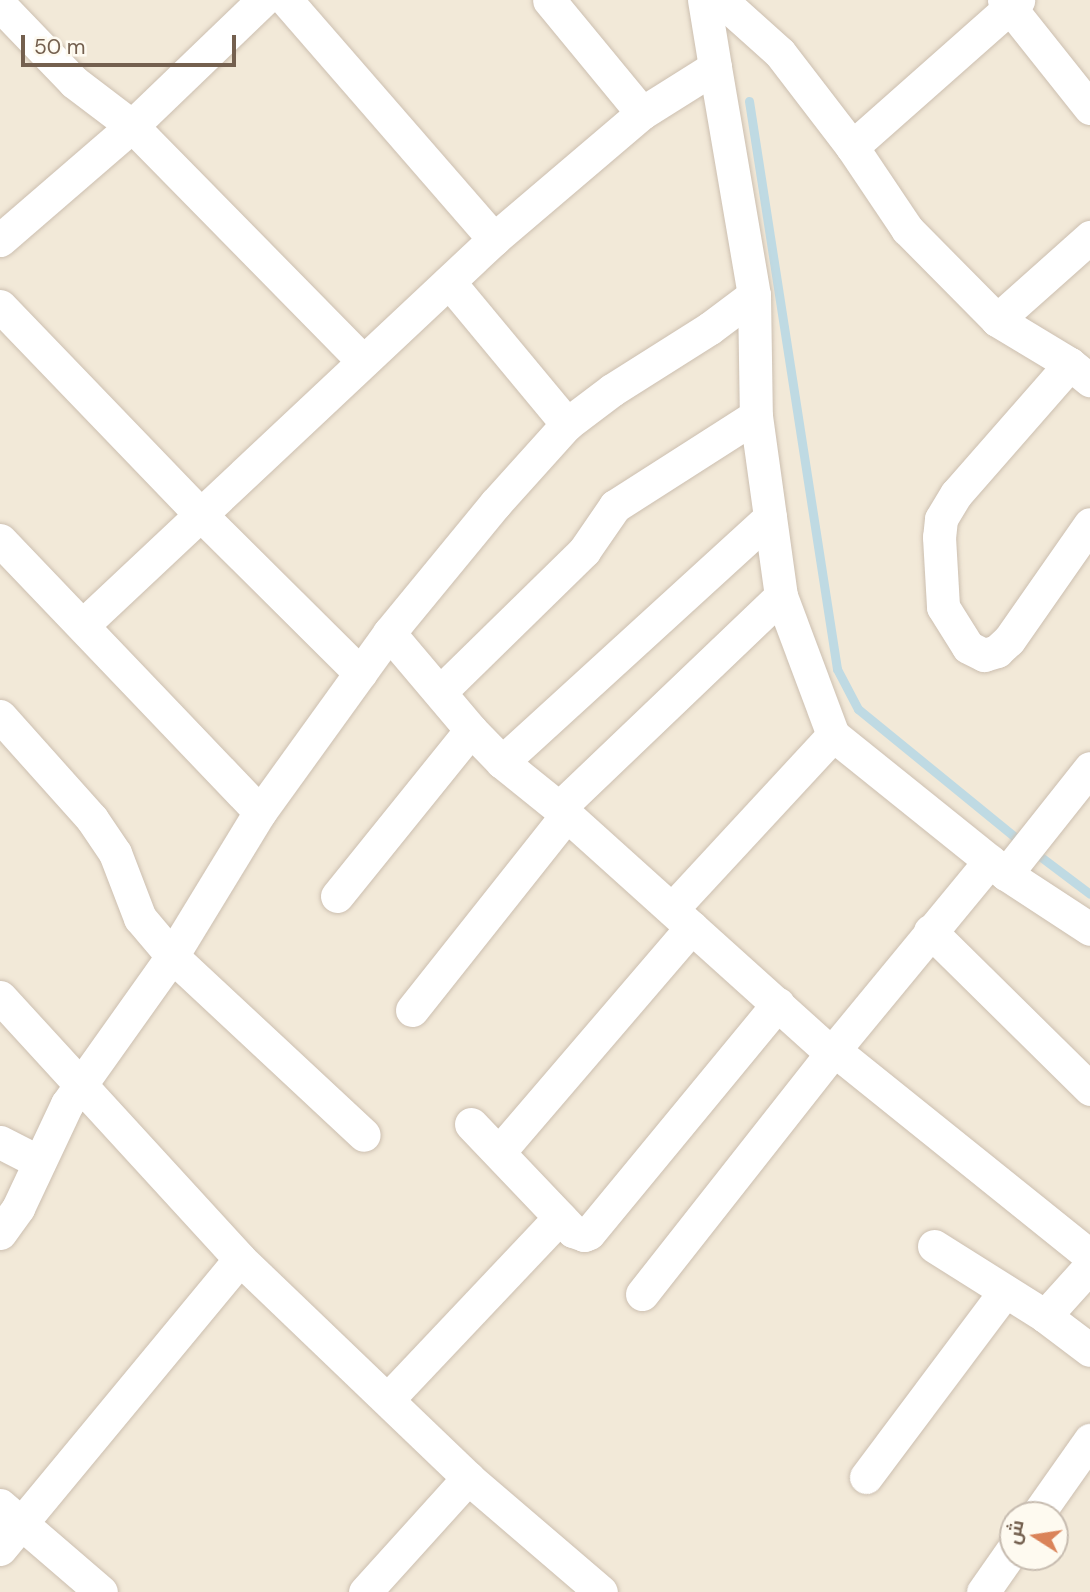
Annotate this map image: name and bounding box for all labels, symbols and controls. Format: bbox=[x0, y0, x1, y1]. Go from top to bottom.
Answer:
scale bar bbox=[24, 21, 240, 65]
text: 50 m bbox=[34, 33, 85, 61]
north arrow bbox=[999, 1501, 1069, 1571]
text: ش bbox=[1000, 1517, 1030, 1546]

